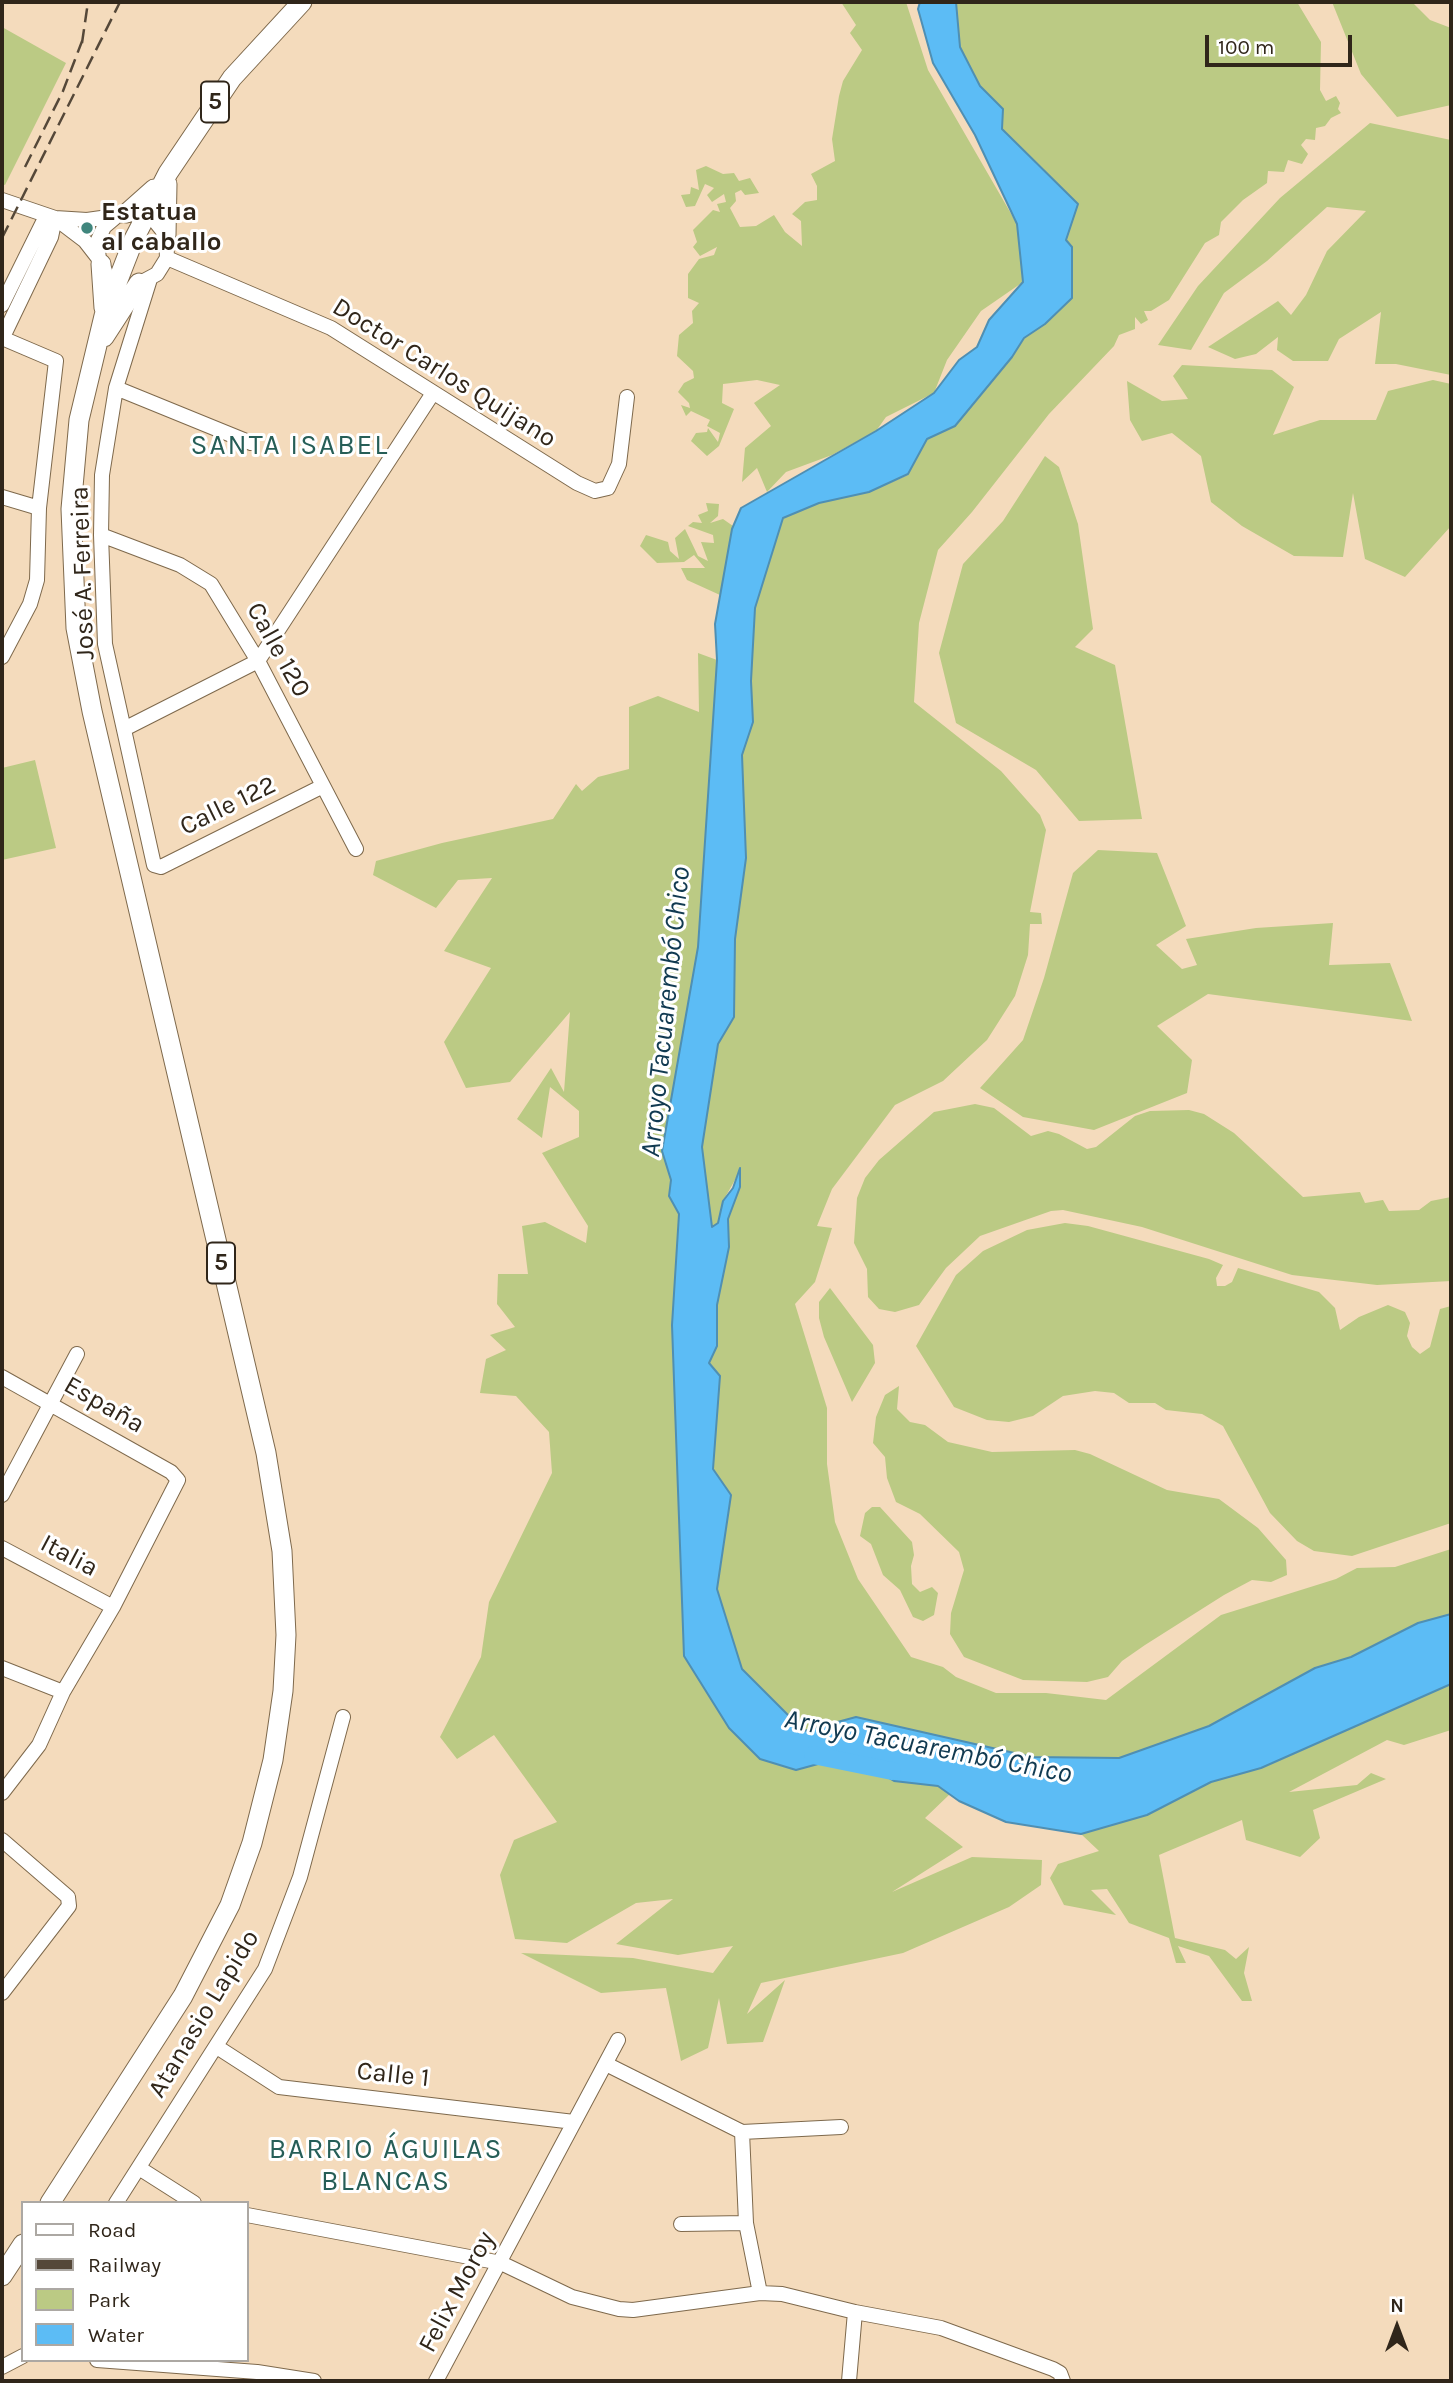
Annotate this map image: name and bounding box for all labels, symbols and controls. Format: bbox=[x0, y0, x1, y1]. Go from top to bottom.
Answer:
scale bar bbox=[1208, 21, 1355, 65]
text: 100 m bbox=[1218, 35, 1275, 59]
road number: 5 bbox=[201, 82, 229, 122]
place label: Estatua al caballo bbox=[101, 197, 221, 258]
marker: Estatua al caballo bbox=[79, 220, 95, 236]
street label: Doctor Carlos Quijano bbox=[326, 291, 562, 455]
district label: SANTA ISABEL bbox=[192, 429, 388, 463]
street label: José A. Ferreira bbox=[64, 486, 102, 660]
street label: Calle 120 bbox=[239, 597, 317, 703]
street label: Calle 122 bbox=[175, 769, 281, 843]
water label: Arroyo Tacuarembó Chico bbox=[634, 865, 698, 1159]
road number: 5 bbox=[207, 1242, 235, 1283]
street label: España bbox=[58, 1370, 150, 1440]
street label: Italia bbox=[35, 1528, 103, 1584]
water label: Arroyo Tacuarembó Chico bbox=[782, 1703, 1074, 1791]
street label: Atanasio Lapido bbox=[142, 1925, 266, 2103]
street label: Calle 1 bbox=[355, 2056, 431, 2094]
district label: BARRIO ÁGUILAS BLANCAS bbox=[270, 2133, 502, 2199]
legend bbox=[21, 2201, 248, 2362]
text: Road bbox=[88, 2218, 136, 2242]
street label: Felix Moroy bbox=[412, 2226, 502, 2358]
text: Railway bbox=[88, 2253, 161, 2277]
text: Park bbox=[88, 2288, 131, 2312]
north arrow bbox=[1362, 2292, 1432, 2362]
text: N bbox=[1390, 2295, 1404, 2317]
text: Water bbox=[88, 2323, 144, 2347]

